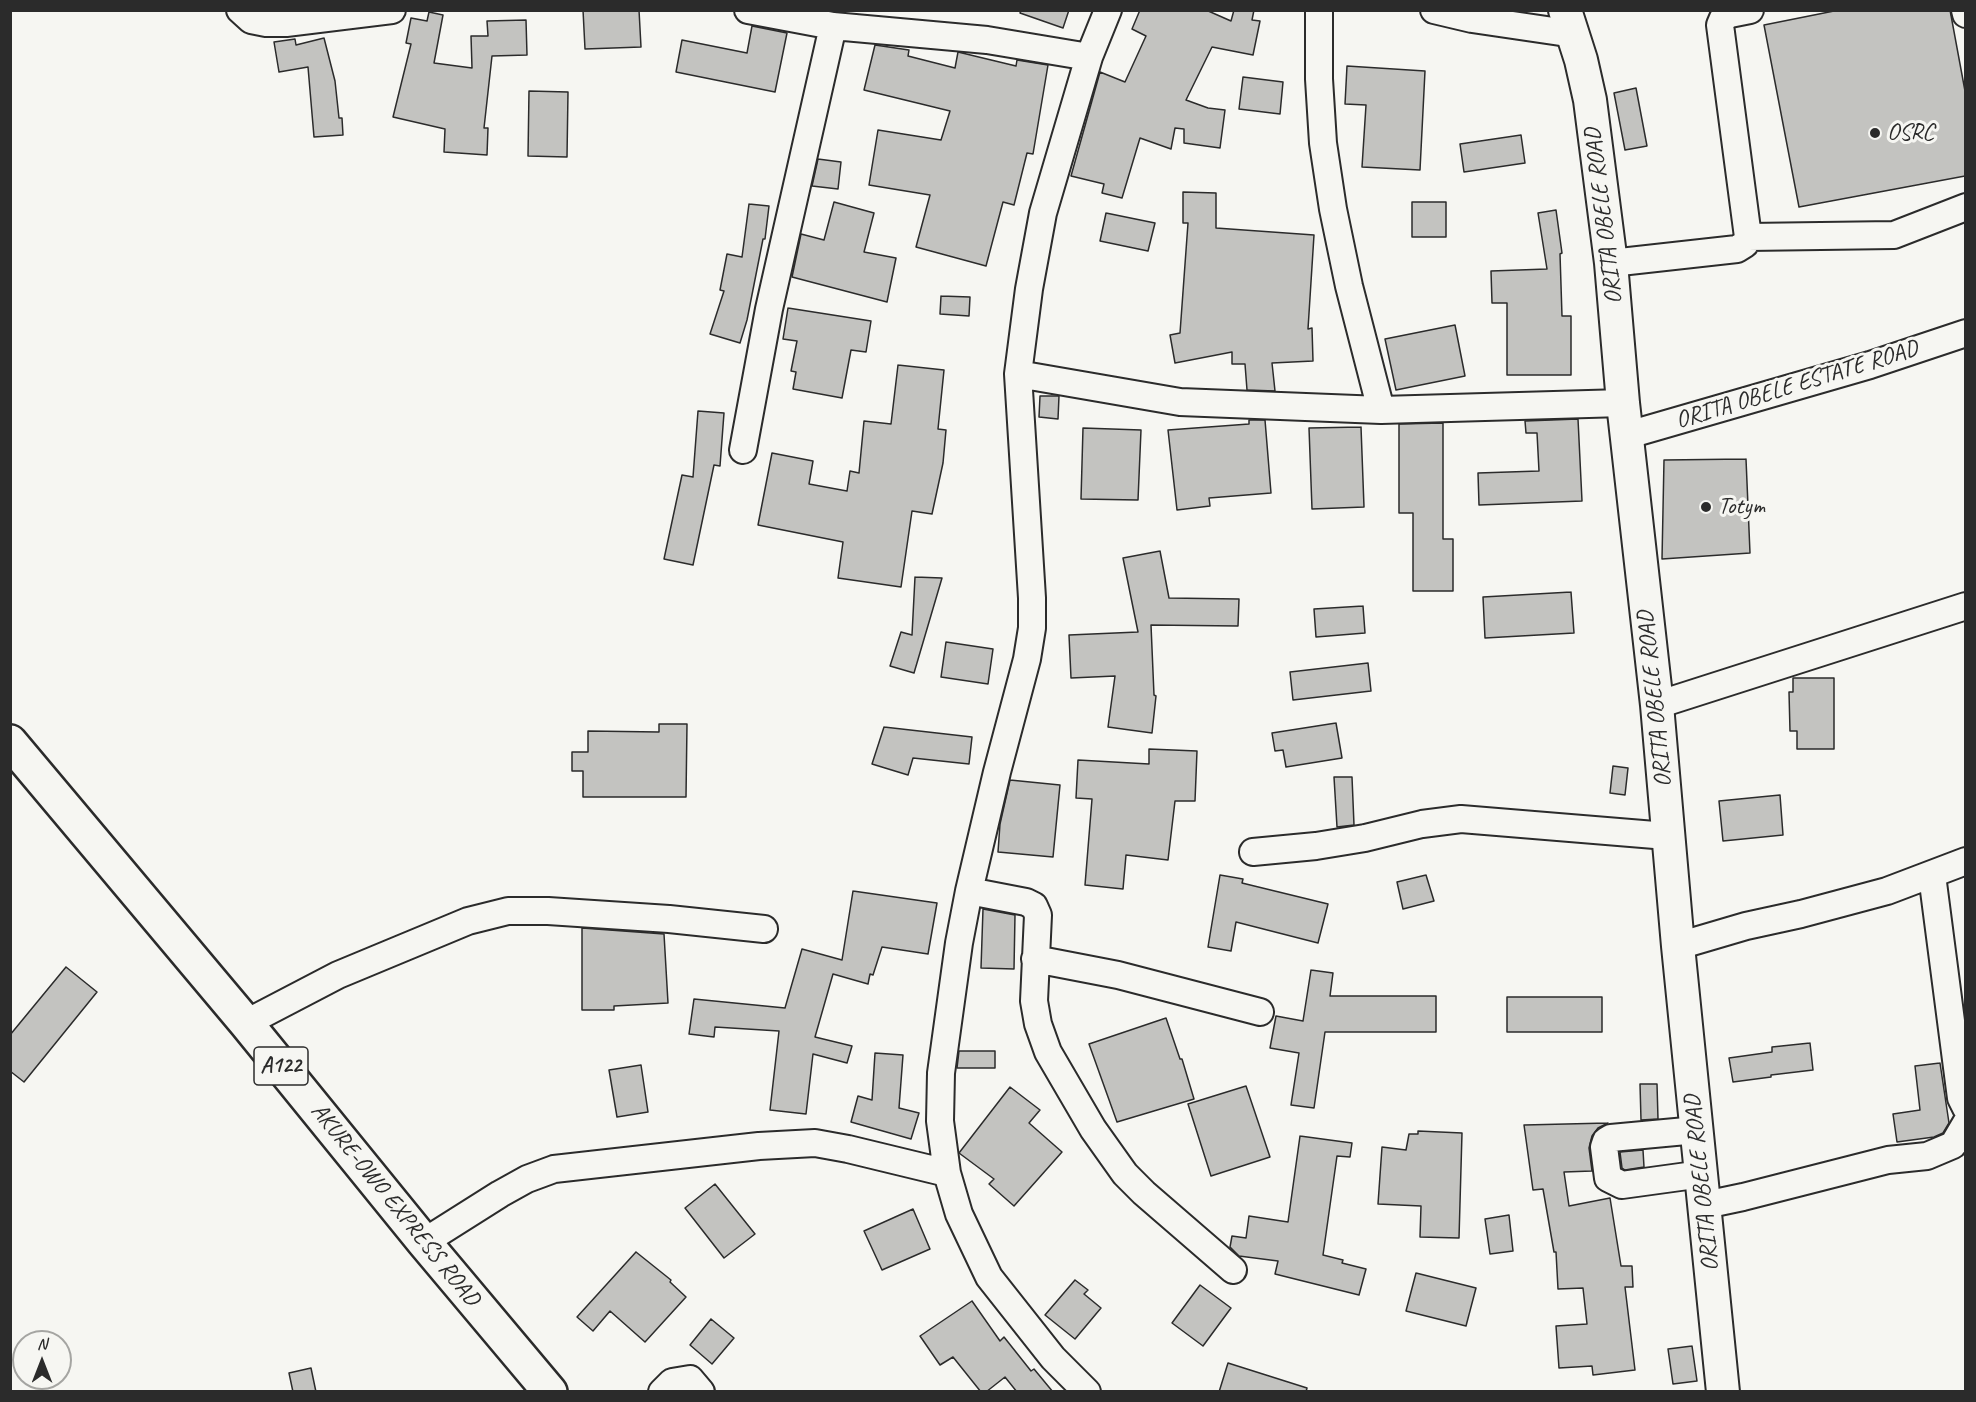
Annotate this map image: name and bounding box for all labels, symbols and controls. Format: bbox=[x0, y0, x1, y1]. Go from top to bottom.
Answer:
place label: OSRC bbox=[1887, 119, 1934, 147]
street label: ORITA OBELE ROAD bbox=[1579, 126, 1629, 306]
marker: OSRC bbox=[1868, 126, 1882, 140]
street label: ORITA OBELE ESTATE ROAD bbox=[1672, 334, 1922, 436]
place label: Totym bbox=[1718, 493, 1765, 521]
marker: Totym bbox=[1699, 500, 1713, 514]
street label: ORITA OBELE ROAD bbox=[1631, 609, 1679, 789]
road number: A122 bbox=[254, 1047, 308, 1085]
street label: ORITA OBELE ROAD bbox=[1678, 1093, 1726, 1273]
street label: AKURE-OWO EXPRESS ROAD bbox=[304, 1097, 486, 1313]
north arrow bbox=[12, 1330, 72, 1390]
text: N bbox=[37, 1334, 47, 1354]

